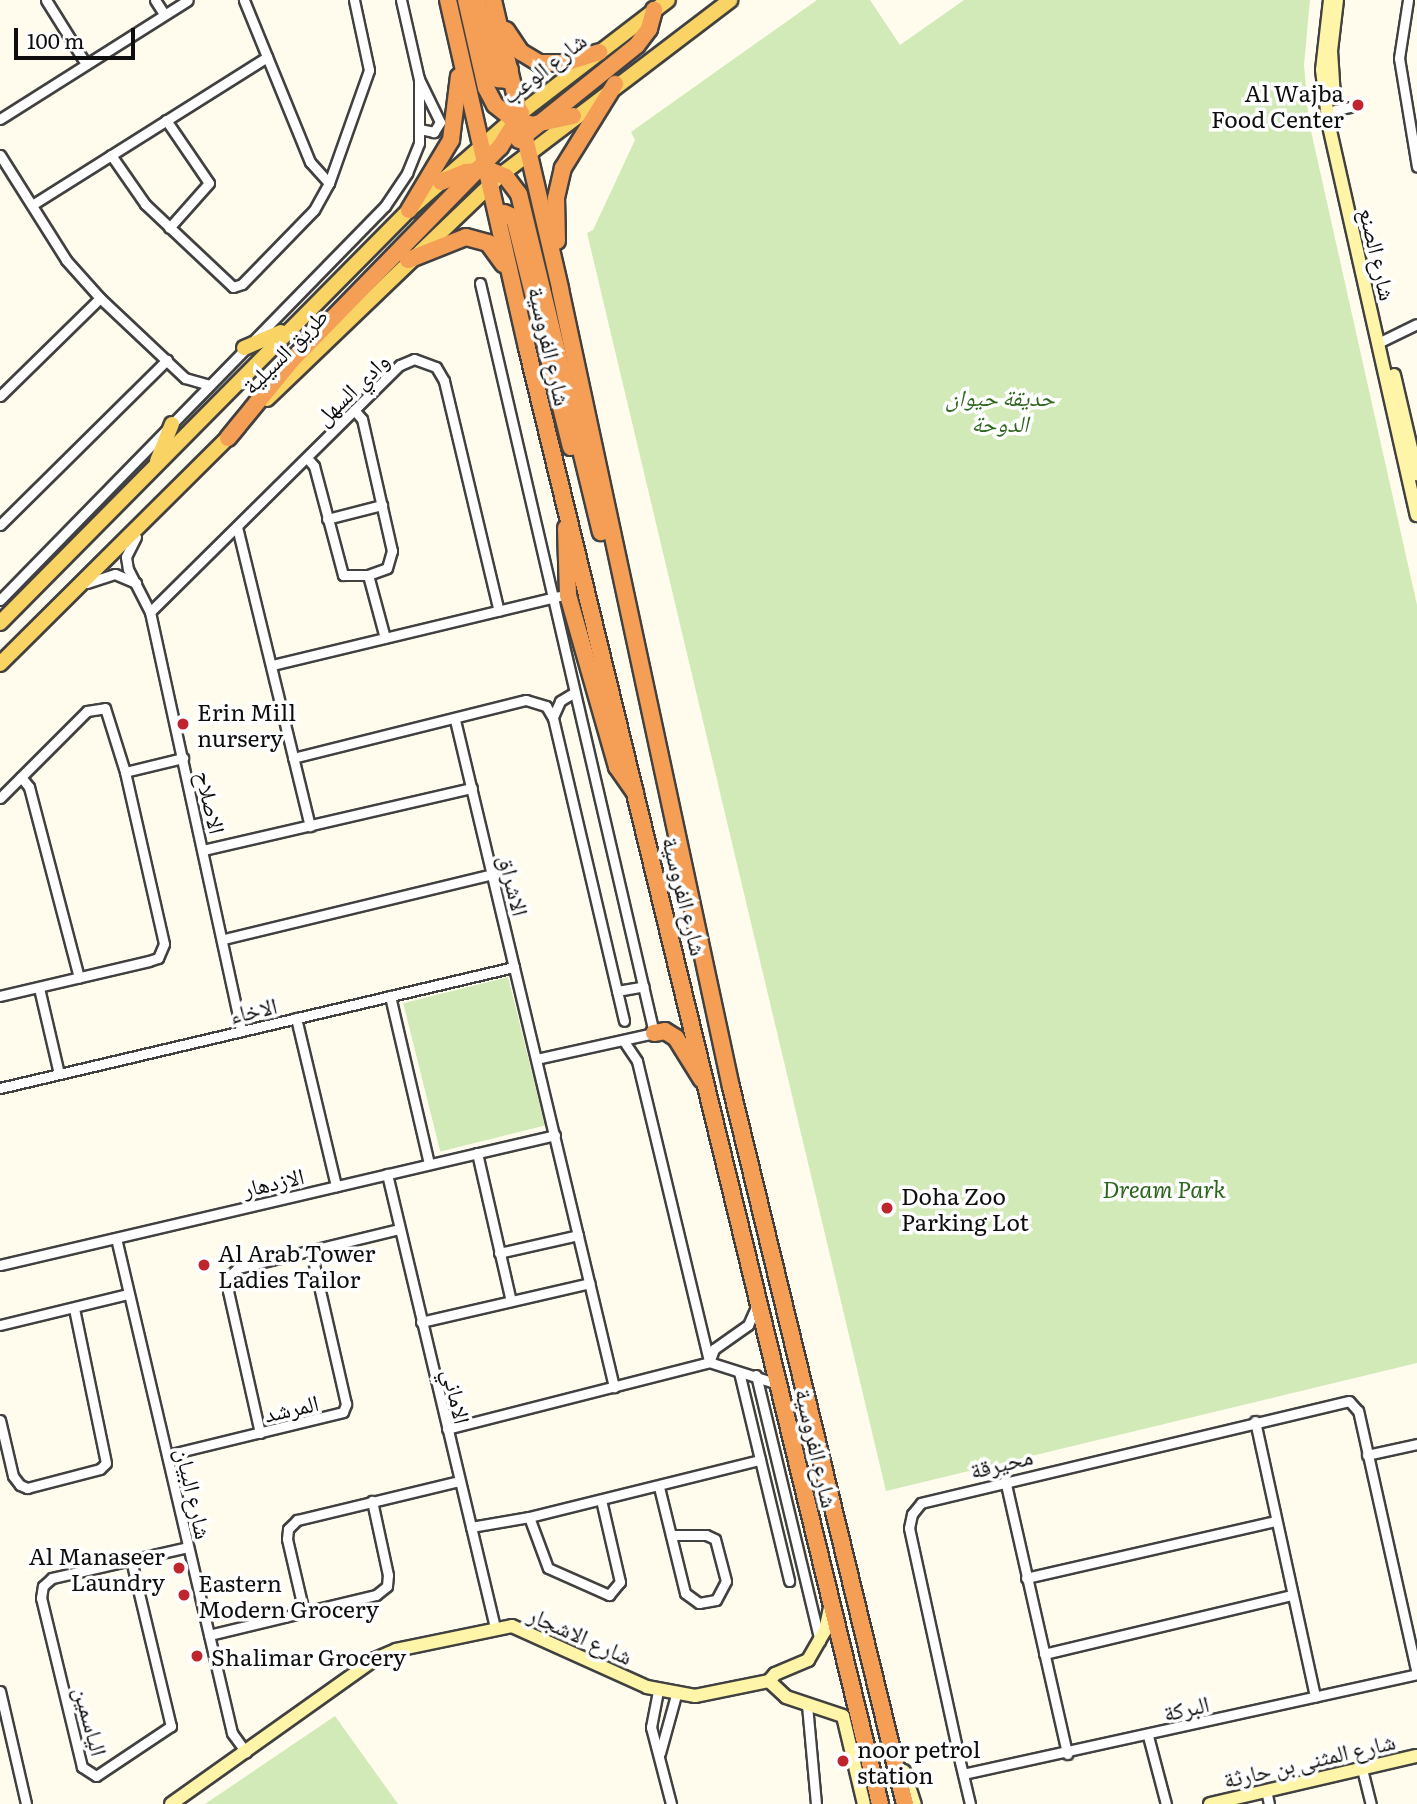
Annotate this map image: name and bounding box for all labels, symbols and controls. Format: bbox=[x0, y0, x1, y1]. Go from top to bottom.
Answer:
scale bar bbox=[18, 14, 138, 58]
text: 100 m bbox=[27, 24, 84, 55]
street label: شارع الوعب bbox=[495, 25, 591, 109]
place label: Al Wajba Food Center bbox=[1211, 78, 1344, 132]
marker: Al Wajba Food Center bbox=[1350, 97, 1366, 113]
street label: شارع الصنع bbox=[1355, 205, 1403, 303]
street label: شارع الفروسية bbox=[524, 284, 578, 408]
street label: طريق السيلية bbox=[235, 301, 333, 399]
street label: وادي السهل bbox=[308, 346, 394, 430]
park label: حديقة حيوان الدوحة bbox=[945, 382, 1055, 436]
place label: Erin Mill nursery bbox=[197, 697, 296, 751]
marker: Erin Mill nursery bbox=[175, 716, 191, 732]
street label: الاصلاح bbox=[191, 768, 233, 836]
street label: شارع الفروسية bbox=[658, 834, 714, 958]
street label: الاشراق bbox=[494, 852, 536, 918]
street label: الاخاء bbox=[227, 990, 279, 1028]
street label: الازدهار bbox=[240, 1161, 306, 1201]
park label: Dream Park bbox=[1102, 1174, 1226, 1202]
place label: Doha Zoo Parking Lot bbox=[901, 1181, 1029, 1235]
marker: Doha Zoo Parking Lot bbox=[879, 1200, 895, 1216]
place label: Al Arab Tower Ladies Tailor bbox=[218, 1238, 375, 1292]
marker: Al Arab Tower Ladies Tailor bbox=[196, 1257, 212, 1273]
street label: الاماني bbox=[438, 1366, 478, 1426]
street label: شارع الفروسية bbox=[791, 1386, 845, 1510]
street label: المرشد bbox=[261, 1387, 321, 1427]
street label: محيرقة bbox=[967, 1441, 1035, 1483]
street label: شارع البيان bbox=[171, 1445, 219, 1541]
place label: Al Manaseer Laundry bbox=[29, 1541, 165, 1595]
marker: Al Manaseer Laundry bbox=[171, 1560, 187, 1576]
place label: Eastern Modern Grocery bbox=[198, 1568, 379, 1622]
marker: Eastern Modern Grocery bbox=[176, 1587, 192, 1603]
street label: شارع الاشجار bbox=[525, 1599, 637, 1669]
place label: Shalimar Grocery bbox=[211, 1642, 406, 1670]
marker: Shalimar Grocery bbox=[189, 1648, 205, 1664]
street label: الياسمين bbox=[70, 1683, 114, 1759]
street label: البركة bbox=[1160, 1688, 1212, 1726]
street label: شارع المثنى بن حارثة bbox=[1220, 1726, 1398, 1792]
place label: noor petrol station bbox=[857, 1734, 980, 1788]
marker: noor petrol station bbox=[835, 1753, 851, 1769]

